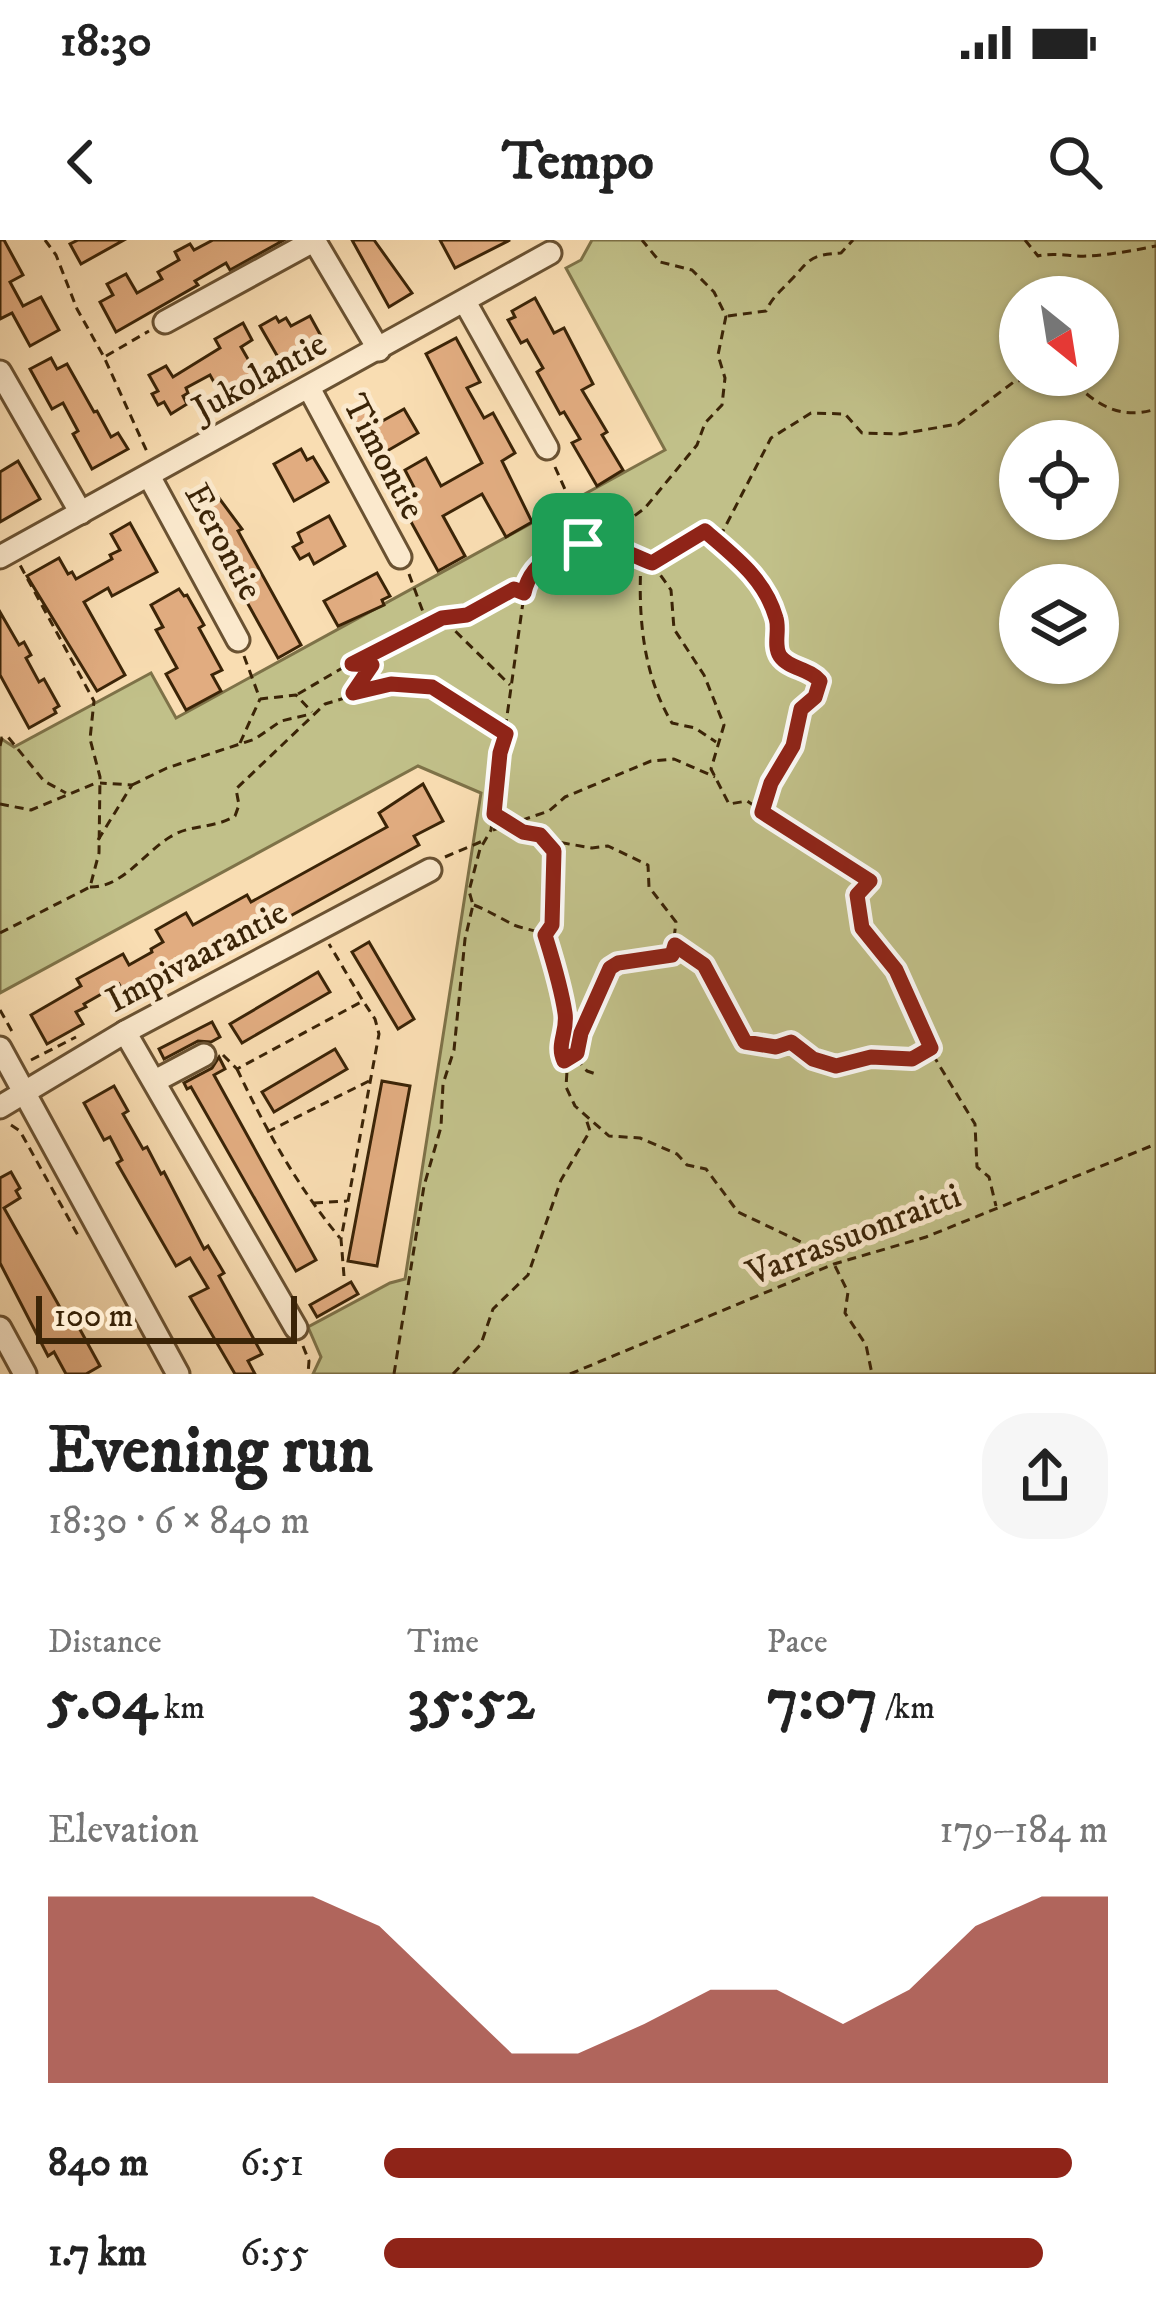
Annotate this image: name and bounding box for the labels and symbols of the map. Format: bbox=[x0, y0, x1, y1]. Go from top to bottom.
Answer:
north arrow bbox=[999, 276, 1119, 396]
street label: Jukolantie bbox=[182, 322, 335, 434]
street label: Timontie bbox=[331, 387, 435, 527]
street label: Eerontie bbox=[174, 476, 272, 608]
pin bbox=[532, 493, 634, 595]
street label: Impivaarantie bbox=[99, 890, 295, 1024]
street label: Varrassuonraitti bbox=[740, 1174, 967, 1297]
scale bar bbox=[36, 1290, 297, 1343]

